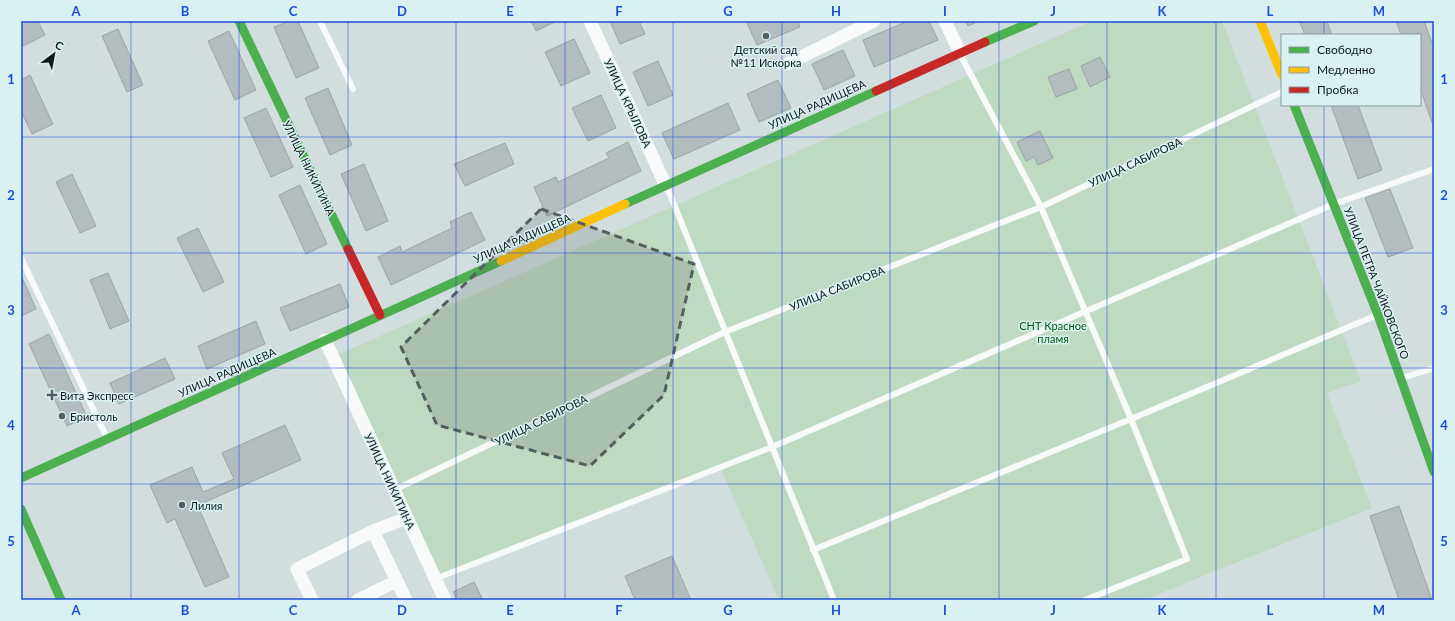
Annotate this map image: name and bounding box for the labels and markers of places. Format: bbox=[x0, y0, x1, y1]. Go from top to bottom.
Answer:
marker: Детский сад №11 Искорка bbox=[761, 31, 771, 41]
place label: Детский сад №11 Искорка bbox=[731, 43, 801, 69]
place label: Вита Экспресс bbox=[60, 389, 134, 402]
marker: Вита Экспресс bbox=[47, 390, 57, 400]
place label: Бристоль bbox=[70, 410, 118, 423]
marker: Бристоль bbox=[57, 411, 67, 421]
place label: Лилия bbox=[189, 499, 222, 512]
marker: Лилия bbox=[177, 500, 187, 510]

